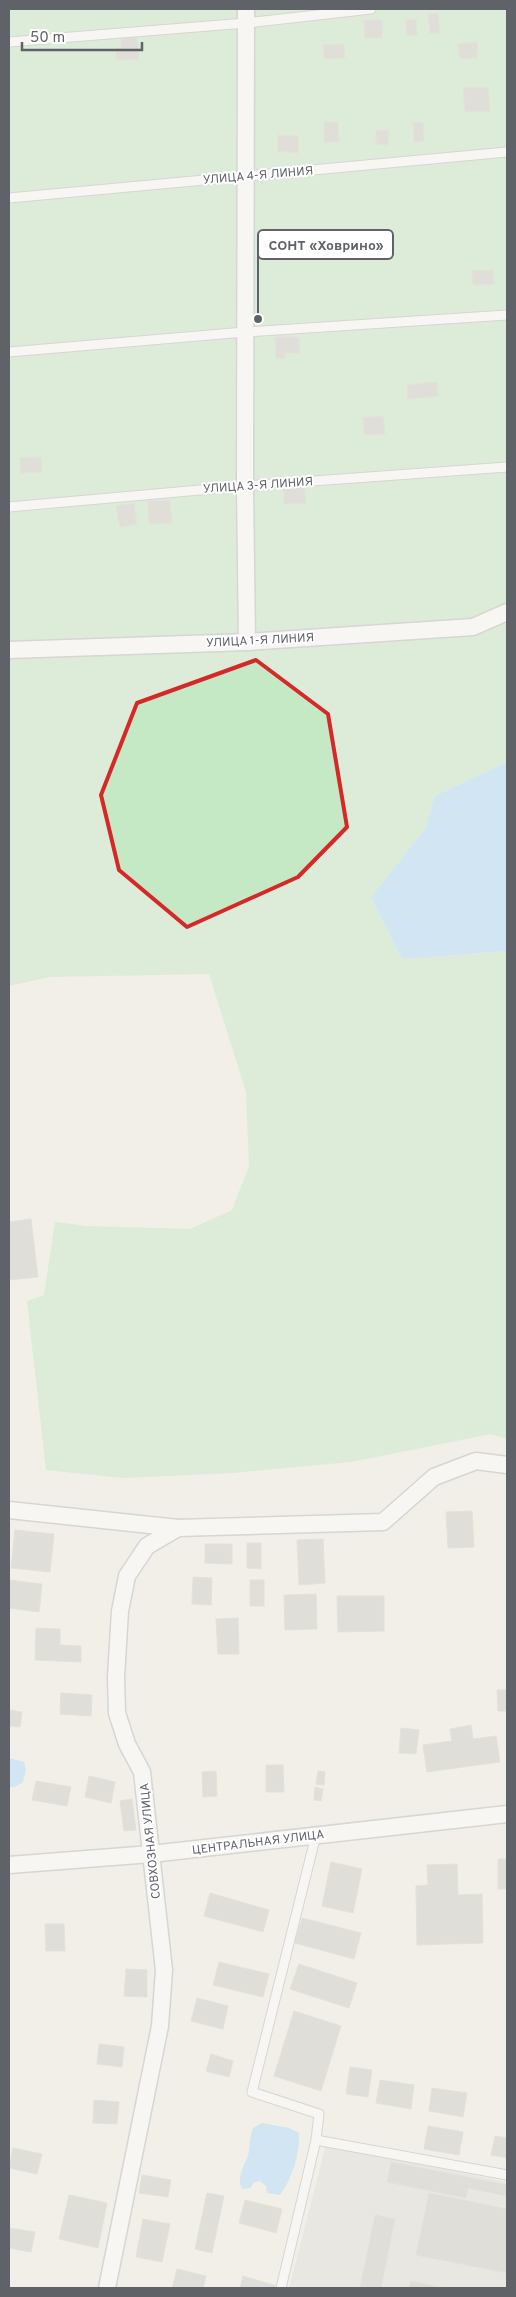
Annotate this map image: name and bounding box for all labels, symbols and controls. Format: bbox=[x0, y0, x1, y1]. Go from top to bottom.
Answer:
scale bar bbox=[22, 20, 142, 52]
text: 50 m bbox=[30, 29, 65, 48]
street label: УЛИЦА 4-Я ЛИНИЯ bbox=[202, 163, 314, 189]
callout: СОНТ «Ховрино» bbox=[258, 230, 393, 259]
text: СОНТ «Ховрино» bbox=[268, 238, 384, 255]
street label: УЛИЦА 3-Я ЛИНИЯ bbox=[203, 474, 314, 498]
street label: УЛИЦА 1-Я ЛИНИЯ bbox=[206, 630, 314, 652]
street label: СОВХОЗНАЯ УЛИЦА bbox=[137, 1782, 165, 1900]
street label: ЦЕНТРАЛЬНАЯ УЛИЦА bbox=[191, 1827, 325, 1859]

